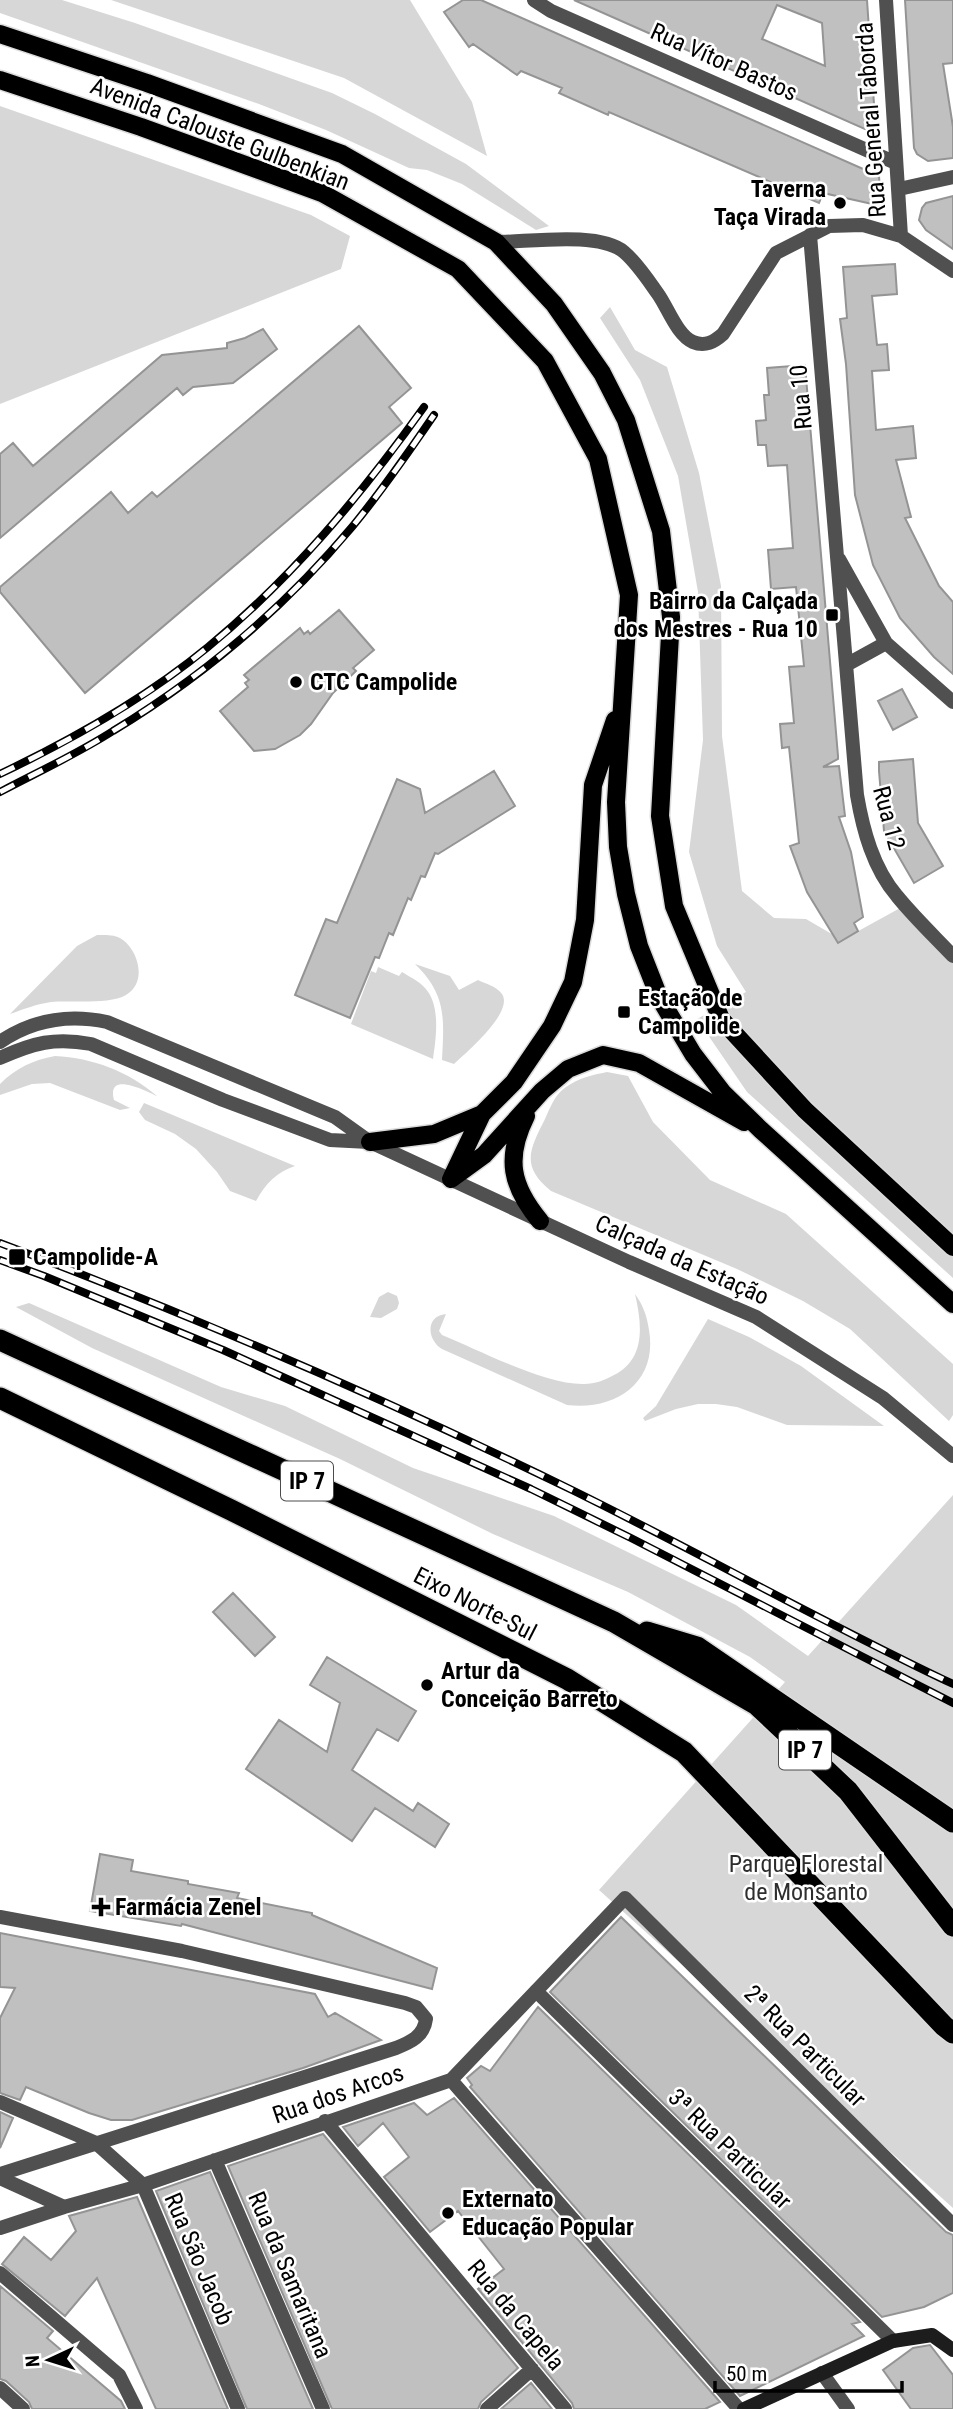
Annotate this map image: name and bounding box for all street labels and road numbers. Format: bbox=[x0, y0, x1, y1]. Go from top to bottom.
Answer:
street label: Rua Vítor Bastos bbox=[646, 17, 802, 107]
street label: Rua General Taborda bbox=[850, 21, 892, 219]
street label: Avenida Calouste Gulbenkian bbox=[87, 72, 353, 196]
street label: Rua 10 bbox=[784, 363, 818, 431]
street label: Rua 12 bbox=[867, 783, 911, 853]
street label: Calçada da Estação bbox=[591, 1209, 773, 1311]
road number: IP 7 bbox=[281, 1462, 333, 1500]
street label: Eixo Norte-Sul bbox=[409, 1561, 541, 1647]
road number: IP 7 bbox=[779, 1730, 831, 1770]
street label: 2ª Rua Particular bbox=[738, 1979, 872, 2113]
street label: Rua dos Arcos bbox=[269, 2058, 407, 2130]
street label: 3ª Rua Particular bbox=[663, 2083, 797, 2215]
street label: Rua da Samaritana bbox=[242, 2187, 338, 2363]
street label: Rua São Jacob bbox=[159, 2189, 239, 2329]
street label: Rua da Capela bbox=[462, 2254, 570, 2376]

